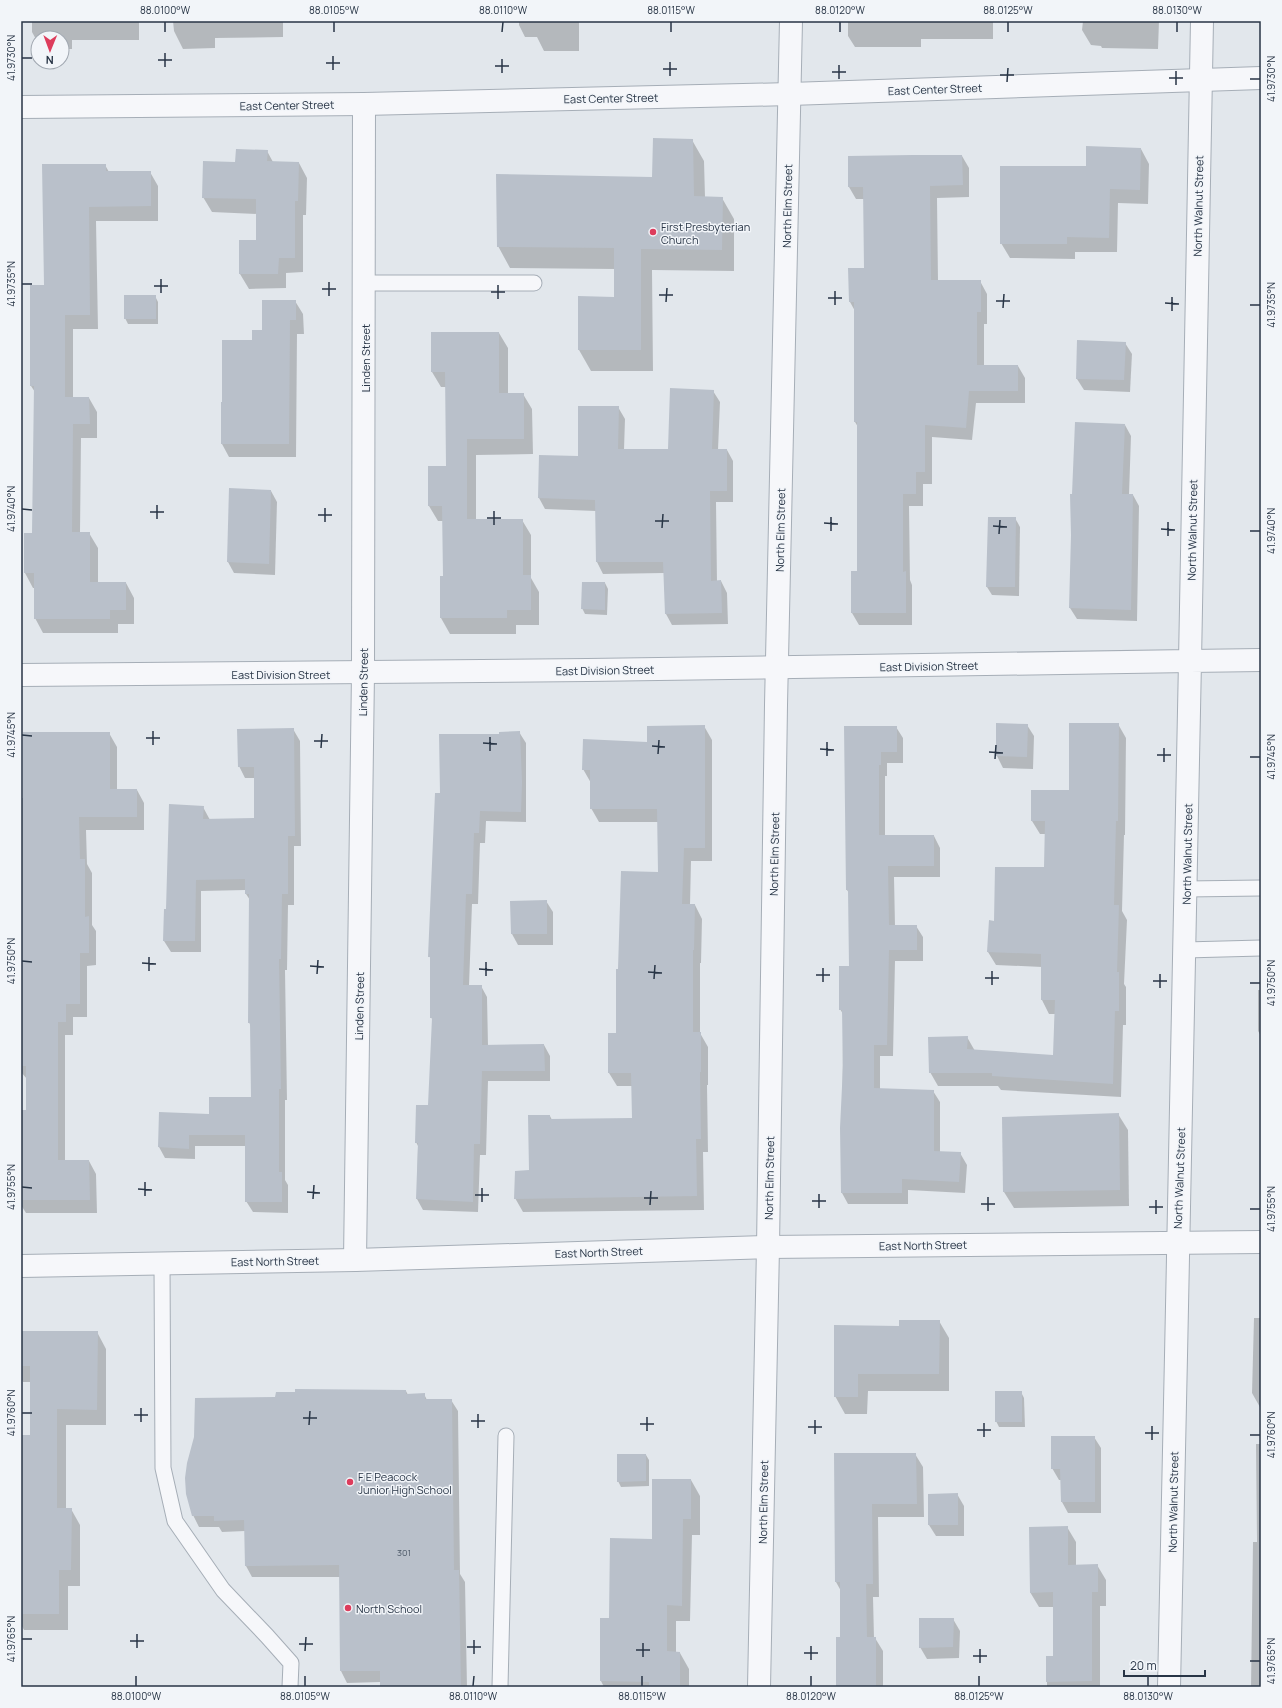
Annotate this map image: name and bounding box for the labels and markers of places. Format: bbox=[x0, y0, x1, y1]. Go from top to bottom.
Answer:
place label: First Presbyterian Church bbox=[661, 219, 750, 247]
marker: First Presbyterian Church bbox=[648, 227, 658, 237]
place label: F E Peacock Junior High School bbox=[358, 1469, 452, 1497]
marker: F E Peacock Junior High School bbox=[345, 1477, 355, 1487]
place label: North School bbox=[356, 1601, 422, 1616]
marker: North School bbox=[343, 1603, 353, 1613]

